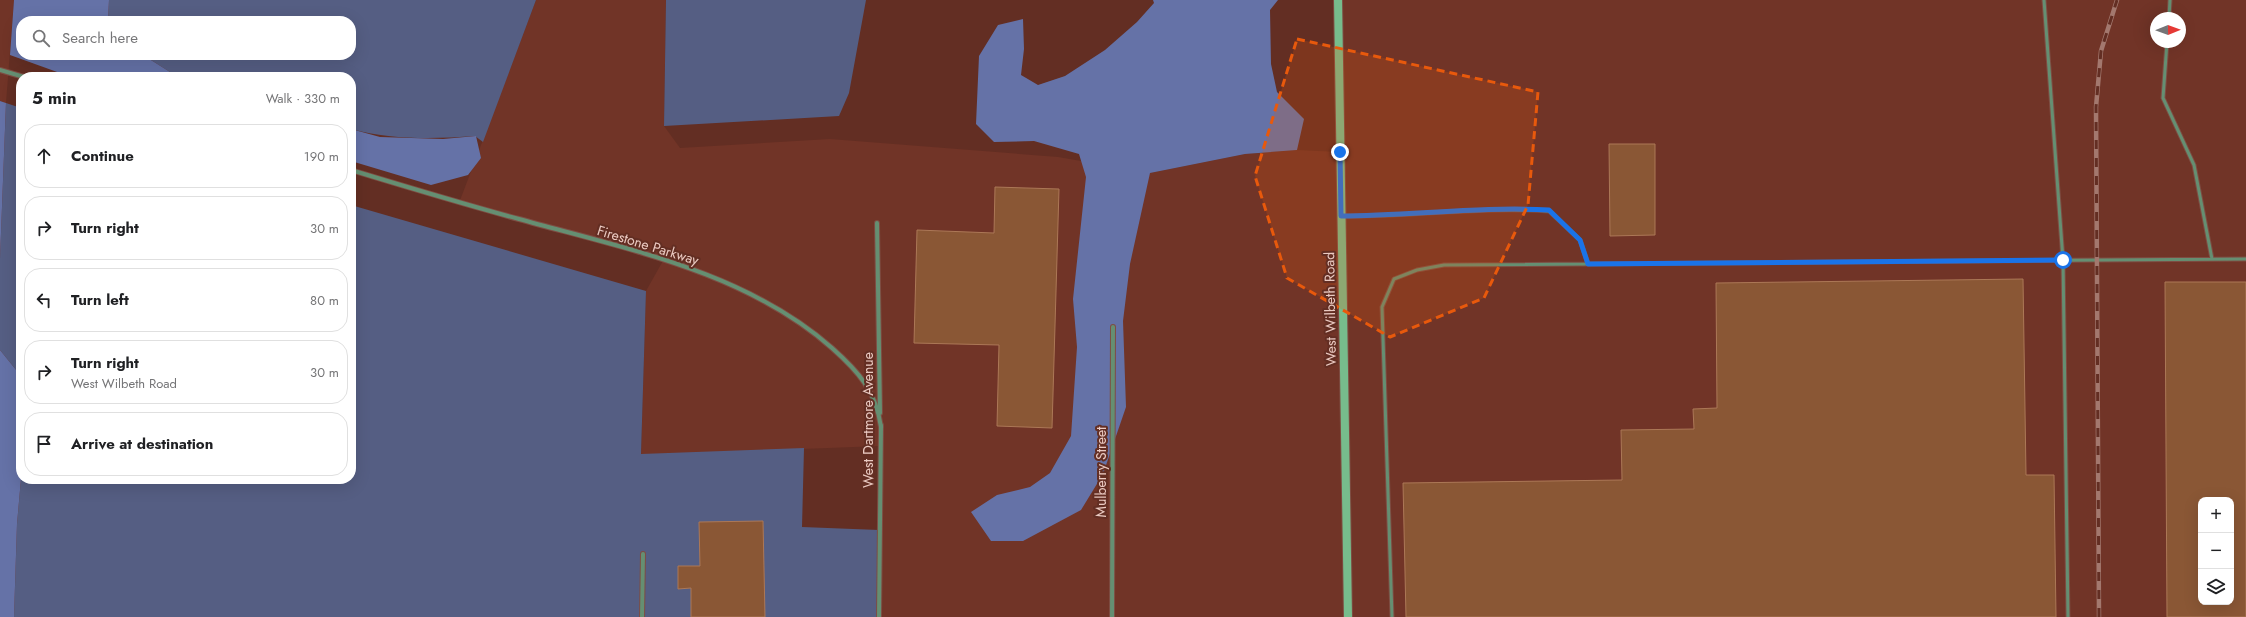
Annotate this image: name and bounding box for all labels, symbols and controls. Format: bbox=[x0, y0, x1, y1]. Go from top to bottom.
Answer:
north arrow bbox=[2150, 12, 2186, 48]
search box bbox=[16, 16, 356, 60]
icon: search bbox=[30, 27, 52, 49]
text: Search here bbox=[62, 27, 138, 49]
text: 5 min bbox=[32, 86, 76, 110]
text: Walk · 330 m bbox=[266, 89, 340, 108]
route end bbox=[1331, 143, 1349, 161]
icon: ahead bbox=[33, 145, 55, 167]
text: Continue bbox=[71, 145, 134, 167]
text: 190 m bbox=[304, 147, 339, 166]
icon: right bbox=[33, 217, 55, 239]
text: Turn right bbox=[71, 217, 139, 239]
text: 30 m bbox=[310, 219, 339, 238]
street label: Firestone Parkway bbox=[595, 220, 702, 270]
route start bbox=[2054, 251, 2072, 269]
street label: West Wilbeth Road bbox=[1319, 252, 1341, 366]
icon: left bbox=[33, 289, 55, 311]
text: Turn left bbox=[71, 289, 129, 311]
text: 80 m bbox=[310, 291, 339, 310]
text: Turn right bbox=[71, 352, 139, 374]
street label: West Dartmore Avenue bbox=[858, 352, 878, 488]
icon: right bbox=[33, 361, 55, 383]
text: 30 m bbox=[310, 363, 339, 382]
text: West Wilbeth Road bbox=[71, 374, 177, 393]
street label: Mulberry Street bbox=[1091, 426, 1111, 517]
icon: arrive bbox=[33, 433, 55, 455]
text: Arrive at destination bbox=[71, 433, 213, 455]
map controls bbox=[2198, 497, 2234, 605]
button: + bbox=[2198, 497, 2234, 533]
button: − bbox=[2198, 533, 2234, 569]
button: layers bbox=[2198, 569, 2234, 605]

